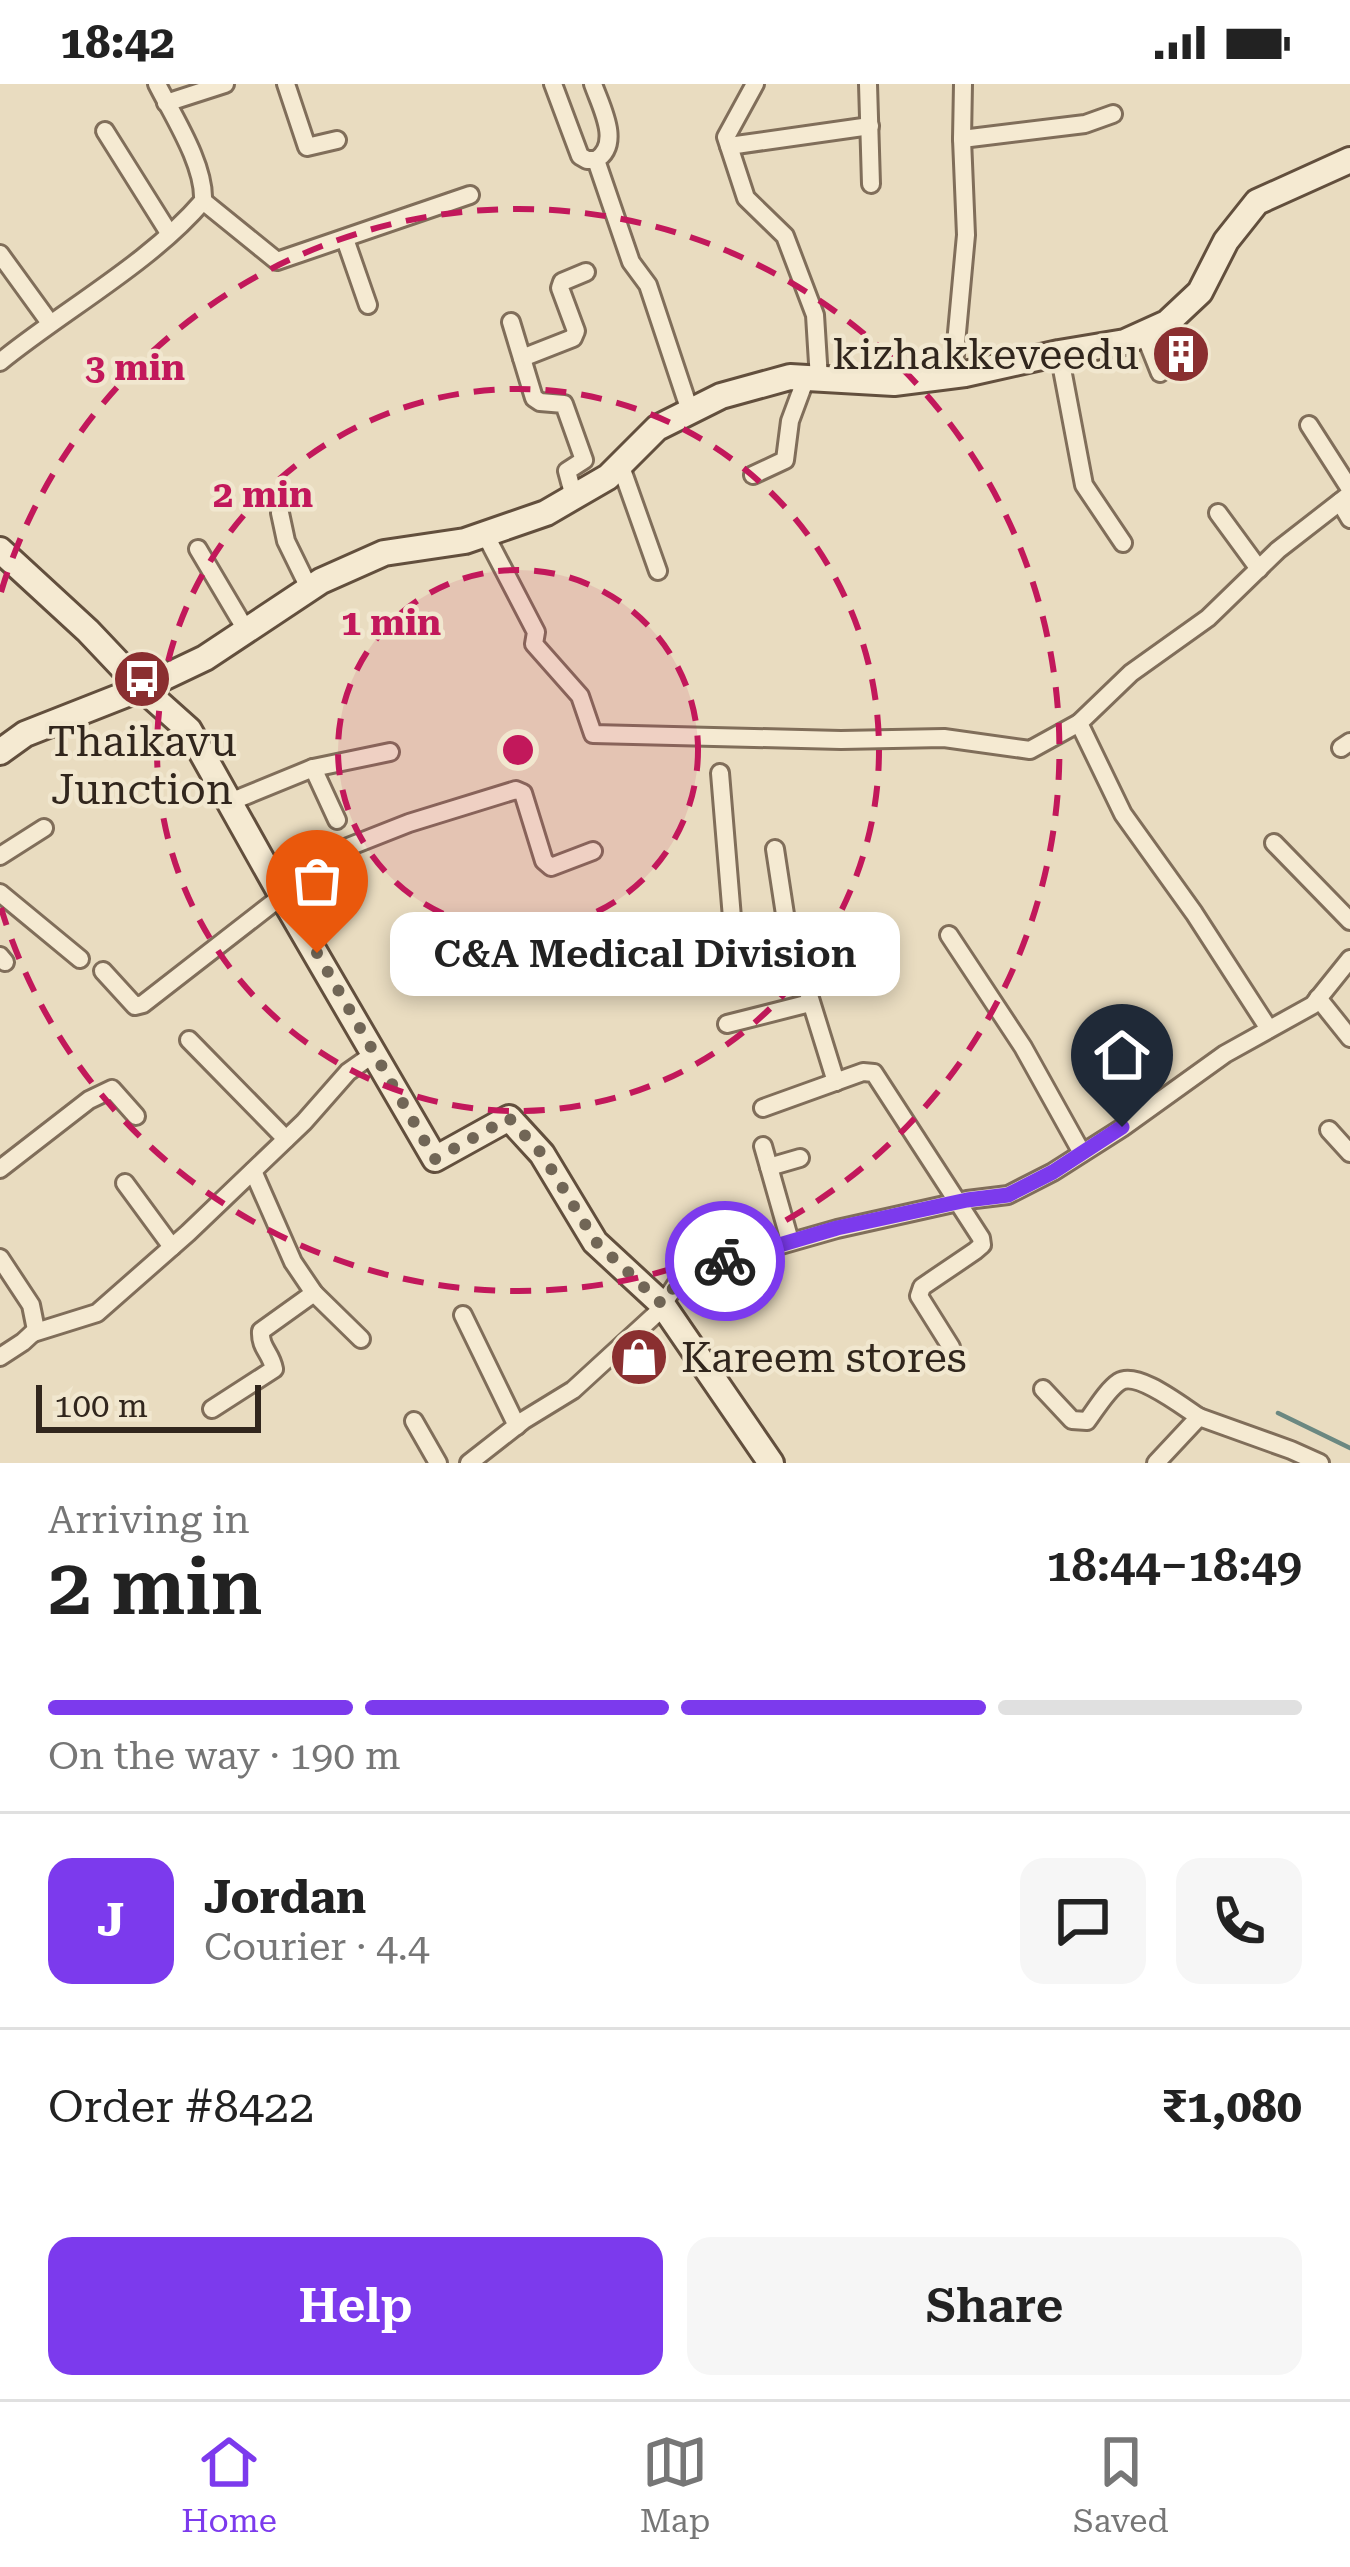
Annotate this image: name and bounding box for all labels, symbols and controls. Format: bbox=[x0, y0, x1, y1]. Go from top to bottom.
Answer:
text: 18:42 bbox=[60, 16, 175, 69]
building icon: kizhakkeveedu bbox=[1150, 323, 1212, 385]
place label: kizhakkeveedu bbox=[833, 330, 1139, 379]
text: 3 min bbox=[85, 347, 185, 389]
text: 2 min bbox=[213, 474, 313, 516]
text: 1 min bbox=[341, 602, 441, 644]
bus stop icon: Thaikavu Junction bbox=[111, 648, 173, 710]
place label: Thaikavu Junction bbox=[47, 717, 237, 814]
centre of rings bbox=[497, 729, 539, 771]
pin bbox=[266, 830, 368, 953]
icon: bag bbox=[284, 848, 350, 914]
callout: C&A Medical Division bbox=[389, 911, 899, 995]
text: C&A Medical Division bbox=[433, 931, 857, 977]
pin bbox=[1071, 1004, 1173, 1127]
icon: home bbox=[1089, 1022, 1155, 1088]
courier bbox=[665, 1201, 785, 1321]
icon: bike bbox=[692, 1228, 758, 1294]
shop icon: Kareem stores bbox=[608, 1326, 670, 1388]
place label: Kareem stores bbox=[681, 1333, 967, 1382]
scale bar bbox=[36, 1379, 261, 1432]
text: 100 m bbox=[54, 1386, 148, 1425]
text: Arriving in bbox=[48, 1497, 250, 1543]
text: 18:44–18:49 bbox=[1046, 1539, 1302, 1592]
text: 2 min bbox=[48, 1542, 263, 1633]
text: On the way · 190 m bbox=[48, 1733, 400, 1779]
button: chat bbox=[1020, 1858, 1146, 1984]
button: phone bbox=[1176, 1858, 1302, 1984]
text: Jordan bbox=[204, 1871, 366, 1924]
text: J bbox=[97, 1894, 125, 1947]
text: Courier · 4.4 bbox=[204, 1924, 430, 1970]
text: Order #8422 bbox=[48, 2080, 314, 2133]
text: ₹1,080 bbox=[1161, 2080, 1302, 2133]
button: Help bbox=[48, 2237, 663, 2375]
button: Share bbox=[687, 2237, 1302, 2375]
tab: Home bbox=[181, 2429, 277, 2540]
tab: Map bbox=[640, 2429, 710, 2540]
tab: Saved bbox=[1073, 2429, 1169, 2540]

